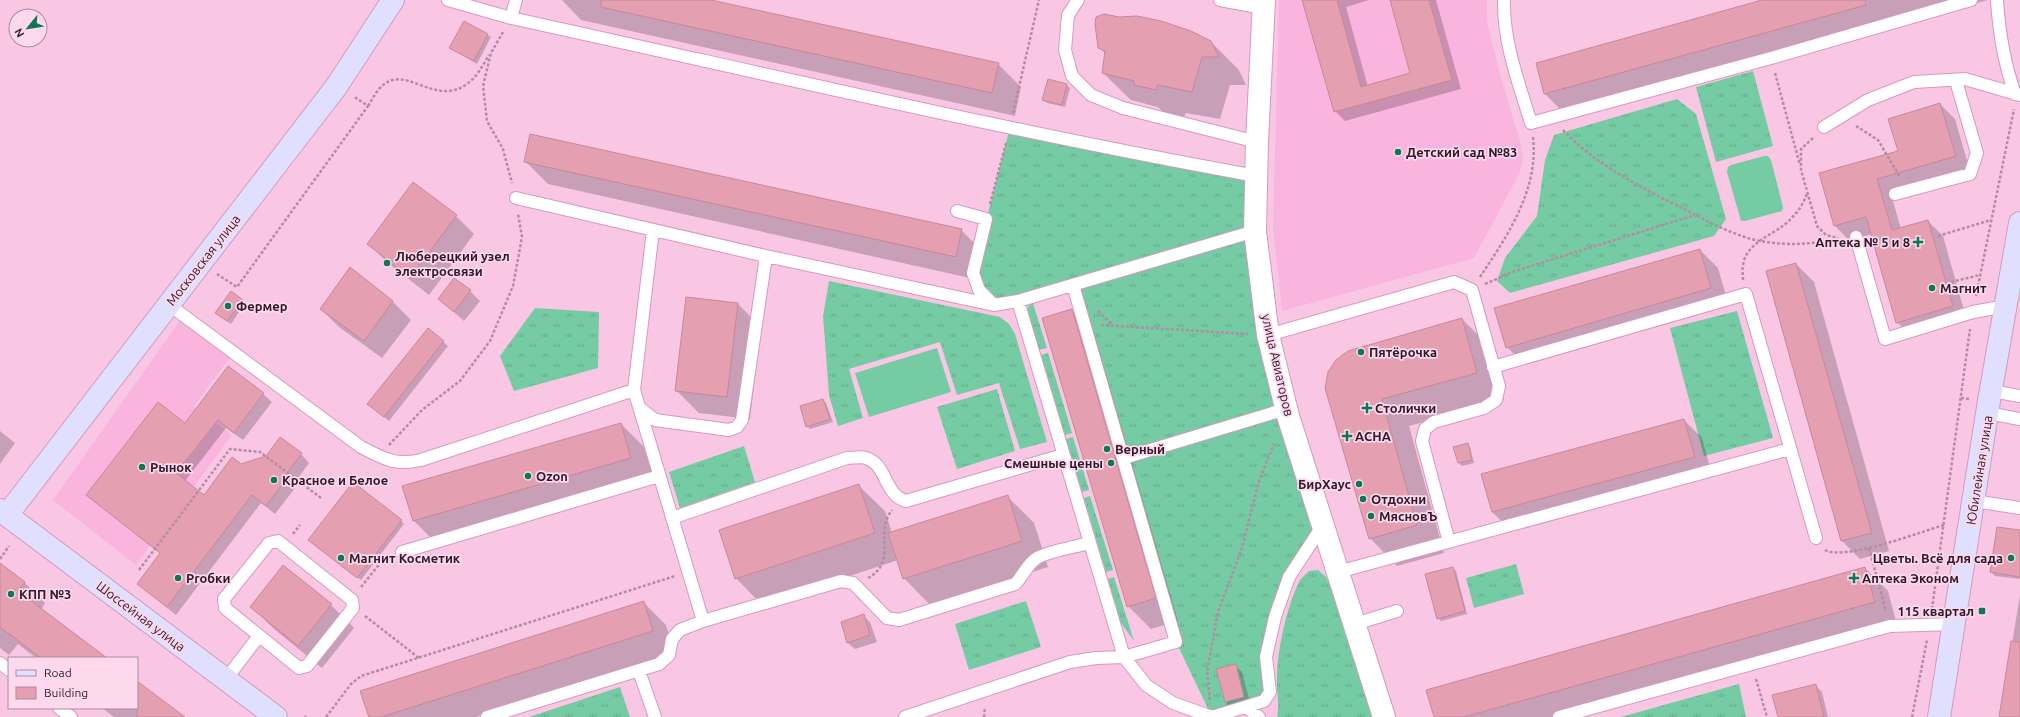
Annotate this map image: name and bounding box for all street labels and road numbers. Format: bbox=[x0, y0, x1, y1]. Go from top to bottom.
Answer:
street label: Московская улица bbox=[163, 212, 243, 308]
street label: улица Авиаторов bbox=[1259, 313, 1297, 417]
street label: Юбилейная улица bbox=[1963, 414, 1995, 526]
street label: Шоссейная улица bbox=[94, 578, 188, 654]

